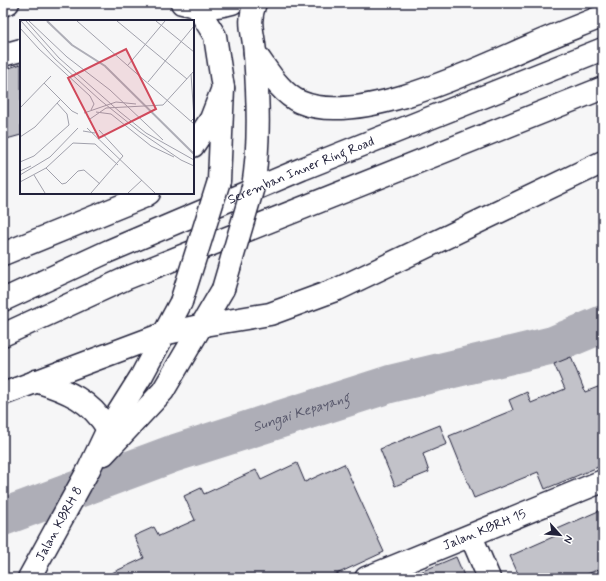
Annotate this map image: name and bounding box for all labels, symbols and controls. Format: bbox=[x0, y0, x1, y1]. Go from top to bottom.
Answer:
inset map bbox=[20, 20, 194, 194]
street label: Seremban Inner Ring Road bbox=[225, 133, 377, 208]
water label: Sungai Kepayang bbox=[251, 388, 354, 436]
street label: Jalan KBRH 8 bbox=[31, 483, 86, 564]
street label: Jalan KBRH 15 bbox=[440, 505, 529, 554]
north arrow bbox=[540, 515, 580, 555]
text: N bbox=[560, 533, 576, 546]

